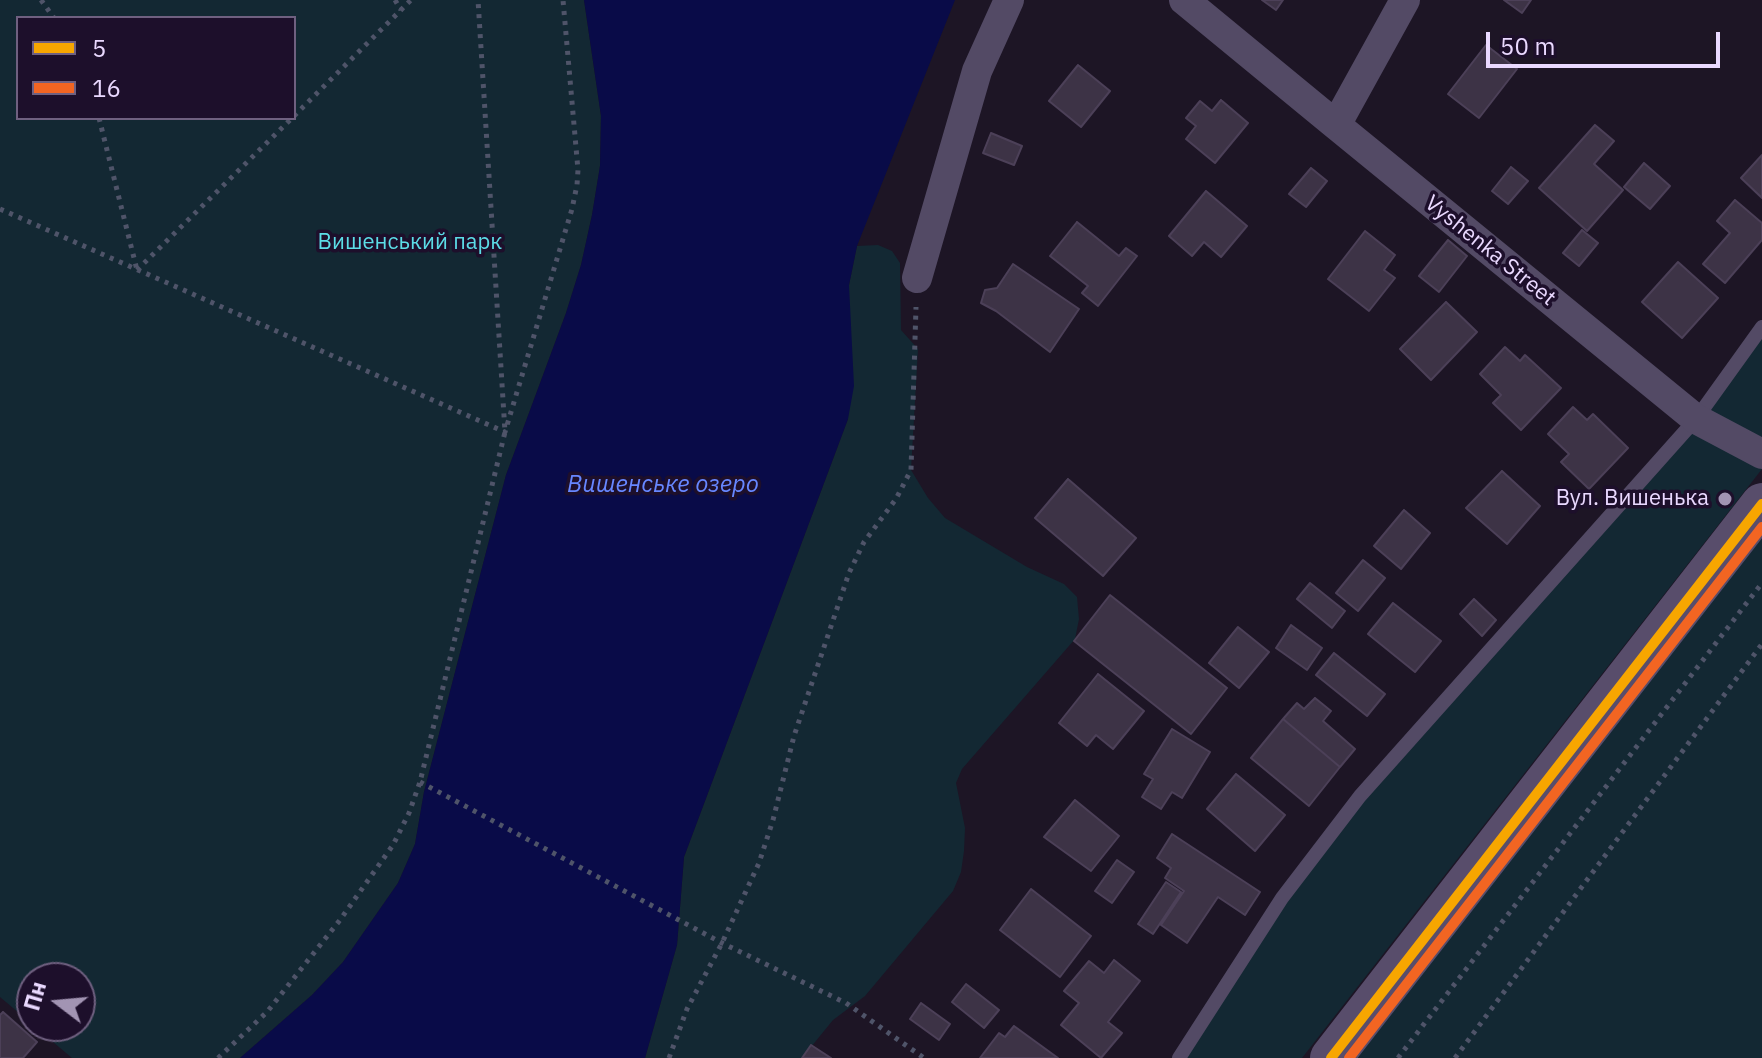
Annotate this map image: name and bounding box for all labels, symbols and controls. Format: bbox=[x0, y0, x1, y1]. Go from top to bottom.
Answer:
legend bbox=[16, 16, 296, 120]
scale bar bbox=[1490, 16, 1724, 66]
text: 50 m bbox=[1500, 30, 1555, 62]
text: 5 bbox=[92, 32, 106, 64]
text: 16 bbox=[92, 72, 121, 104]
street label: Vyshenka Street bbox=[1419, 190, 1561, 312]
park label: Вишенський парк bbox=[318, 230, 502, 256]
water label: Вишенське озеро bbox=[567, 471, 759, 499]
place label: Вул. Вишенька bbox=[1556, 486, 1709, 512]
marker: Вул. Вишенька bbox=[1716, 490, 1734, 508]
north arrow bbox=[16, 962, 96, 1042]
text: Пн bbox=[16, 978, 52, 1014]

